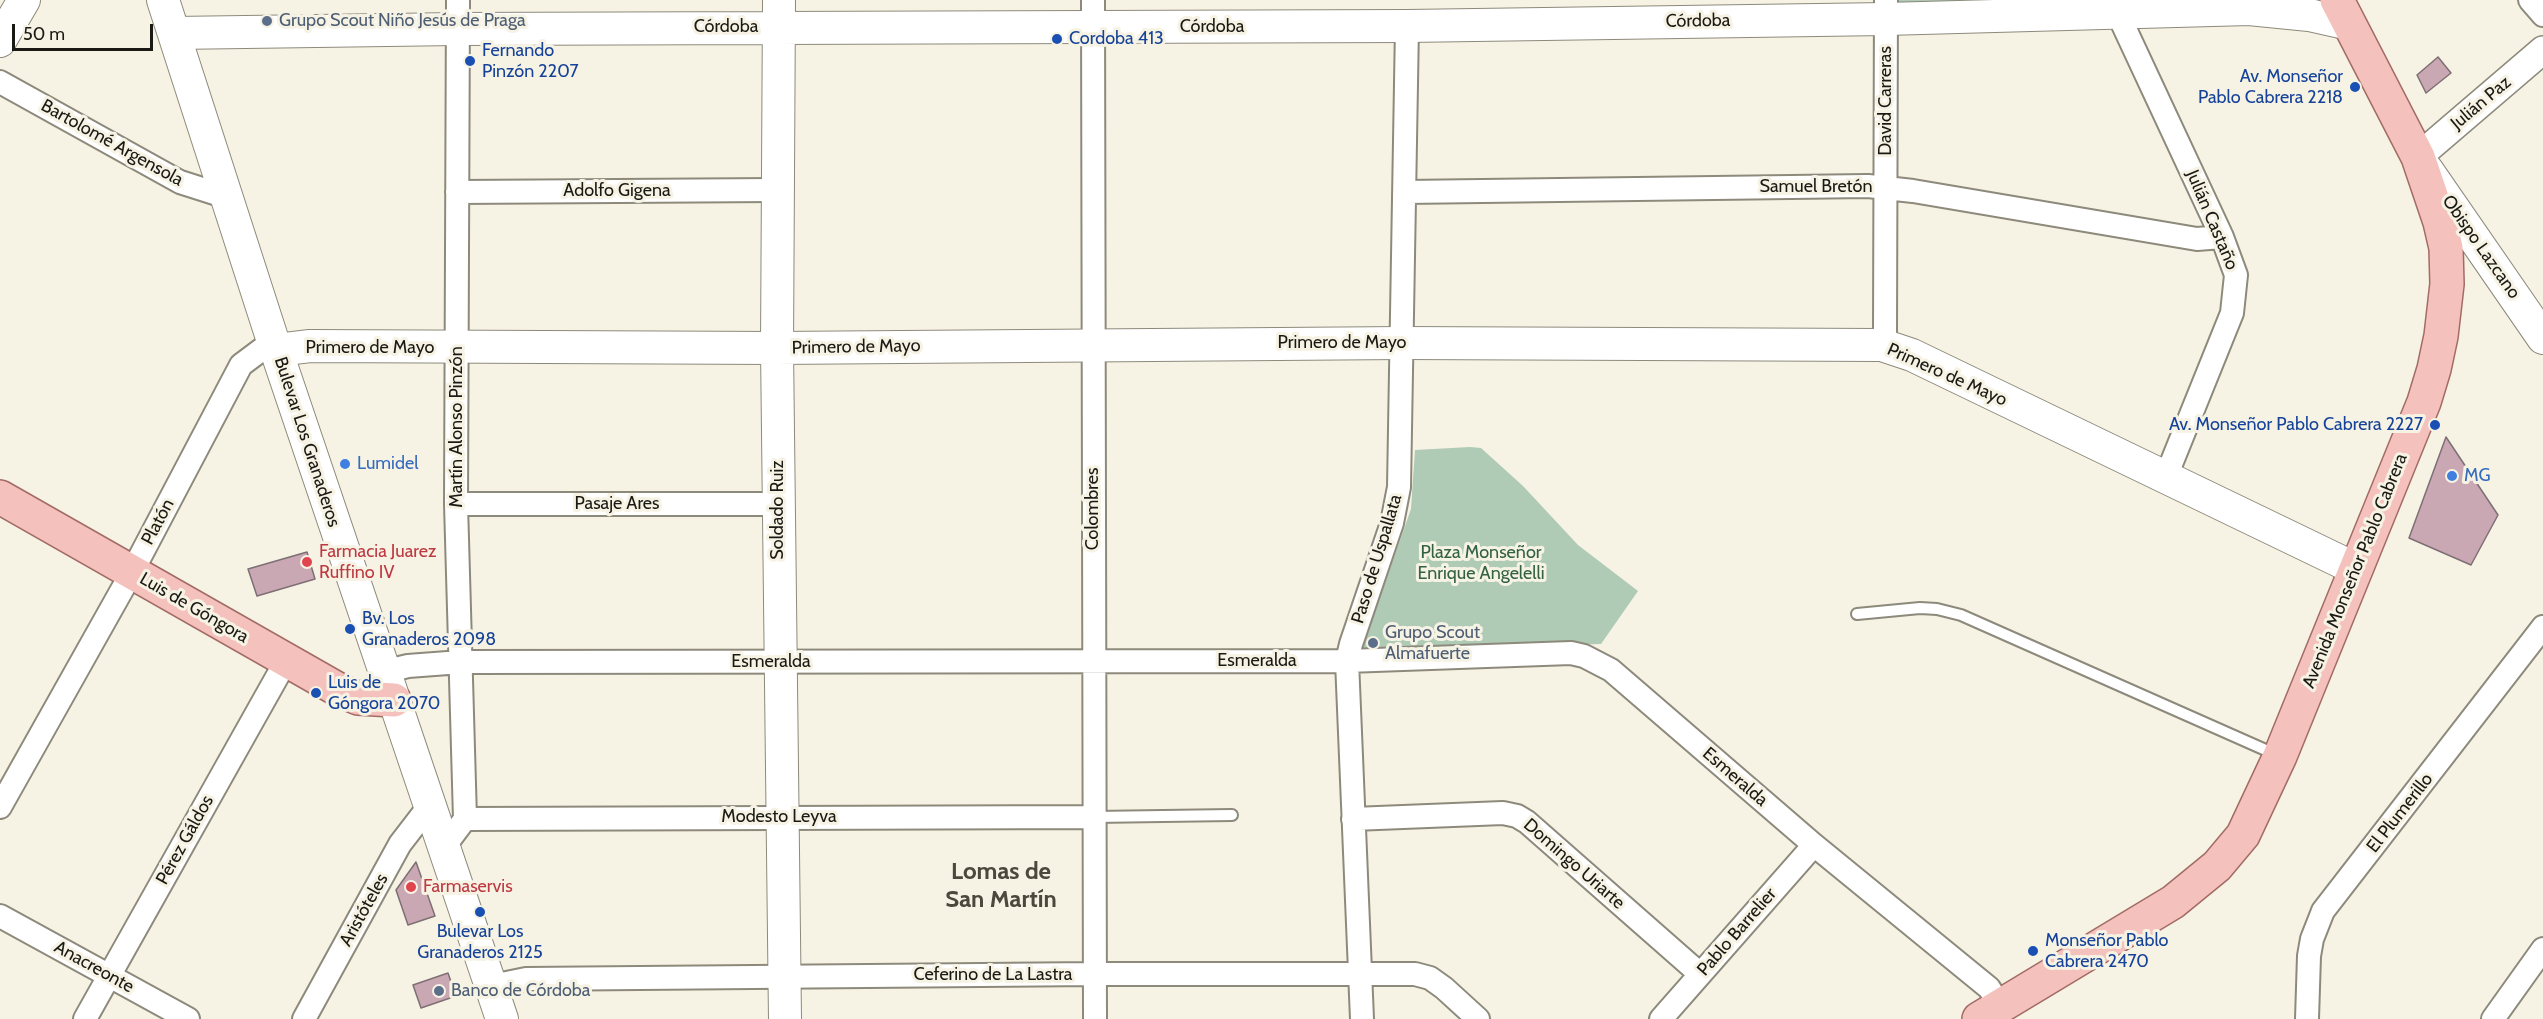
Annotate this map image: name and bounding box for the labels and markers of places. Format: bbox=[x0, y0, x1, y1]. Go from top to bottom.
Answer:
place label: Grupo Scout Niño Jesús de Praga bbox=[279, 10, 526, 32]
marker: Grupo Scout Niño Jesús de Praga bbox=[260, 14, 274, 28]
place label: Cordoba 413 bbox=[1069, 28, 1164, 50]
marker: Cordoba 413 bbox=[1050, 32, 1064, 46]
place label: Fernando Pinzón 2207 bbox=[482, 40, 579, 82]
marker: Fernando Pinzón 2207 bbox=[463, 54, 477, 68]
place label: Av. Monseñor Pablo Cabrera 2218 bbox=[2198, 66, 2343, 109]
marker: Av. Monseñor Pablo Cabrera 2218 bbox=[2348, 80, 2362, 94]
place label: Av. Monseñor Pablo Cabrera 2227 bbox=[2169, 414, 2423, 436]
marker: Av. Monseñor Pablo Cabrera 2227 bbox=[2428, 418, 2442, 432]
place label: Lumidel bbox=[357, 453, 418, 475]
marker: Lumidel bbox=[338, 457, 352, 471]
place label: MG bbox=[2464, 465, 2491, 487]
marker: MG bbox=[2445, 469, 2459, 483]
place label: Farmacia Juarez Ruffino IV bbox=[319, 541, 436, 584]
marker: Farmacia Juarez Ruffino IV bbox=[300, 555, 314, 569]
place label: Bv. Los Granaderos 2098 bbox=[362, 608, 496, 650]
marker: Bv. Los Granaderos 2098 bbox=[343, 622, 357, 636]
place label: Grupo Scout Almafuerte bbox=[1385, 622, 1480, 664]
marker: Grupo Scout Almafuerte bbox=[1366, 636, 1380, 650]
place label: Luis de Góngora 2070 bbox=[328, 672, 440, 714]
marker: Luis de Góngora 2070 bbox=[309, 686, 323, 700]
place label: Farmaservis bbox=[423, 876, 513, 898]
marker: Farmaservis bbox=[404, 880, 418, 894]
marker: Bulevar Los Granaderos 2125 bbox=[473, 905, 487, 919]
place label: Bulevar Los Granaderos 2125 bbox=[417, 921, 543, 964]
place label: Monseñor Pablo Cabrera 2470 bbox=[2045, 930, 2168, 972]
marker: Monseñor Pablo Cabrera 2470 bbox=[2026, 944, 2040, 958]
place label: Banco de Córdoba bbox=[451, 980, 590, 1002]
marker: Banco de Córdoba bbox=[432, 984, 446, 998]

